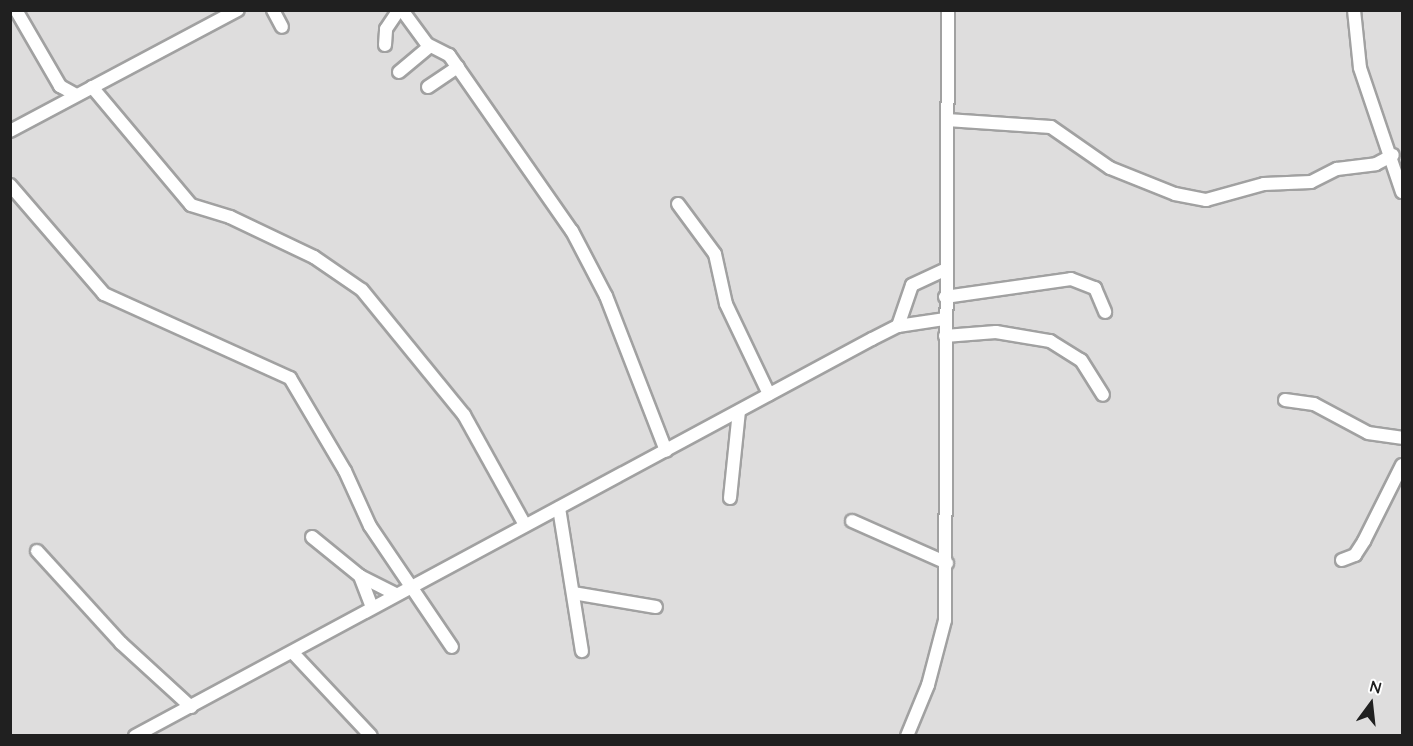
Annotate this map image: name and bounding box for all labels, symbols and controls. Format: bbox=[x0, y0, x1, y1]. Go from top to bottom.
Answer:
north arrow bbox=[1341, 674, 1401, 734]
text: N bbox=[1367, 675, 1384, 698]

